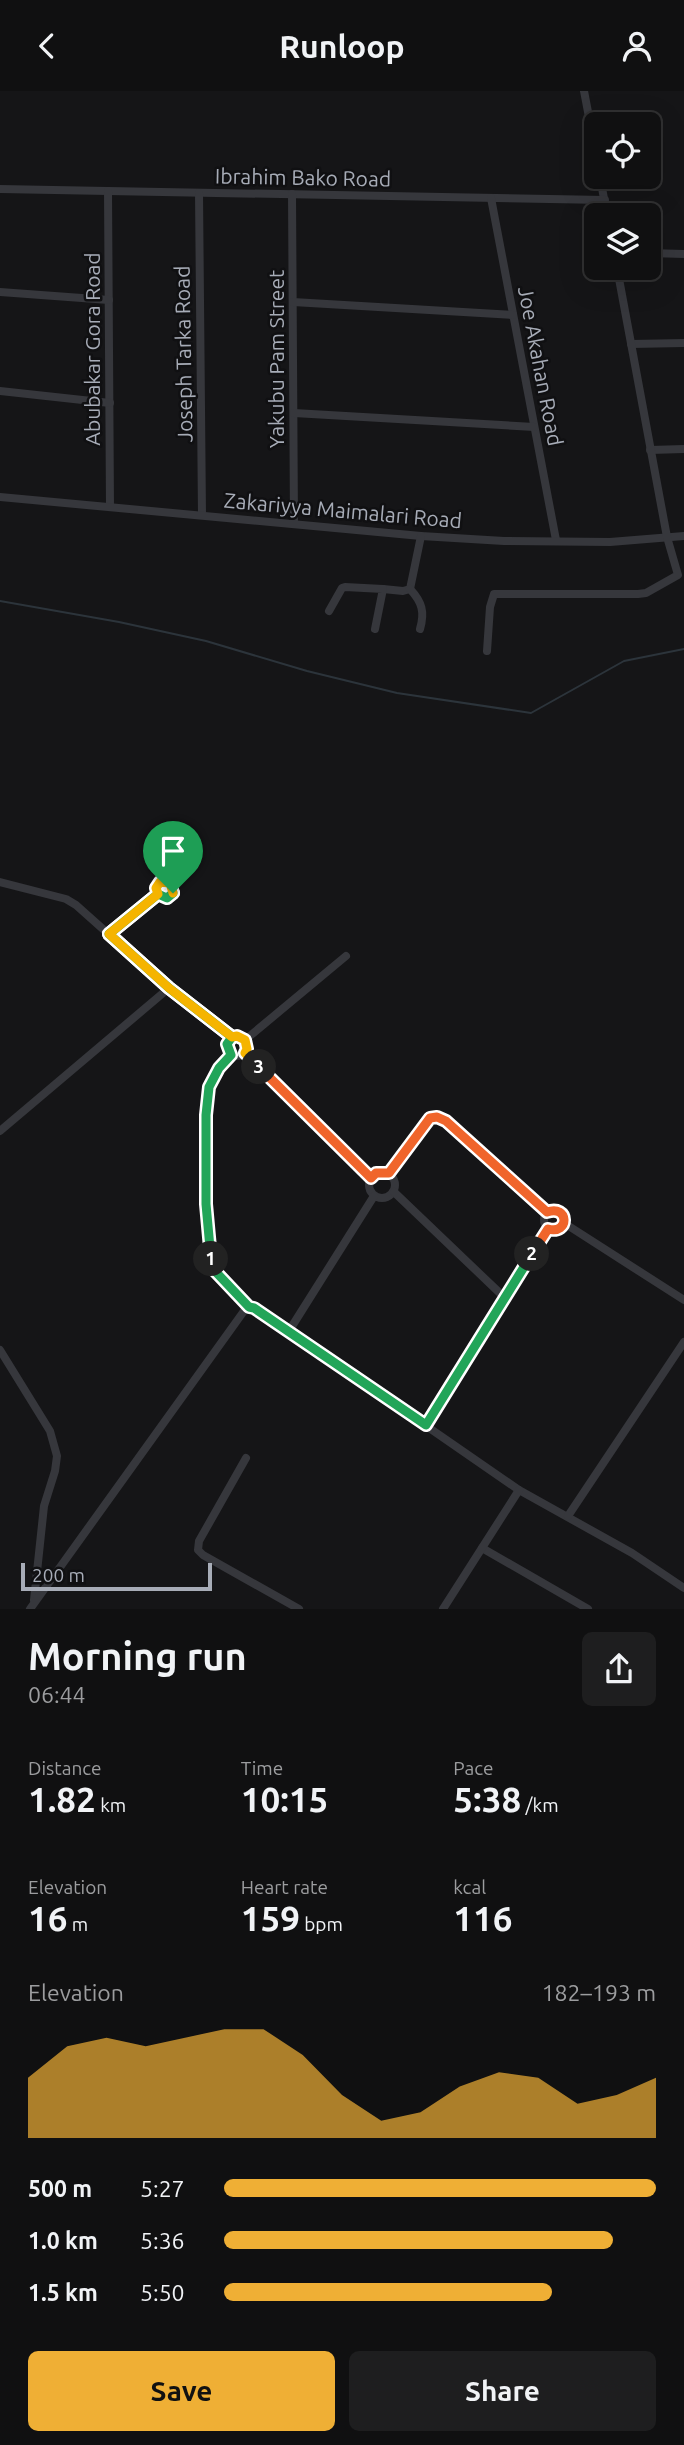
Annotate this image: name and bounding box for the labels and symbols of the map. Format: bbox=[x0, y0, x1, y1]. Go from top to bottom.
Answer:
street label: Ibrahim Bako Road bbox=[215, 163, 391, 191]
street label: Abubakar Gora Road bbox=[80, 252, 104, 446]
street label: Joseph Tarka Road bbox=[169, 265, 197, 443]
street label: Yakubu Pam Street bbox=[264, 270, 288, 448]
street label: Joe Akahan Road bbox=[514, 284, 568, 448]
street label: Zakariyya Maimalari Road bbox=[223, 488, 463, 532]
pin bbox=[143, 821, 203, 893]
pin: 3 bbox=[242, 1049, 276, 1084]
pin: 2 bbox=[514, 1237, 550, 1271]
pin: 1 bbox=[194, 1241, 228, 1277]
scale bar bbox=[21, 1559, 212, 1591]

